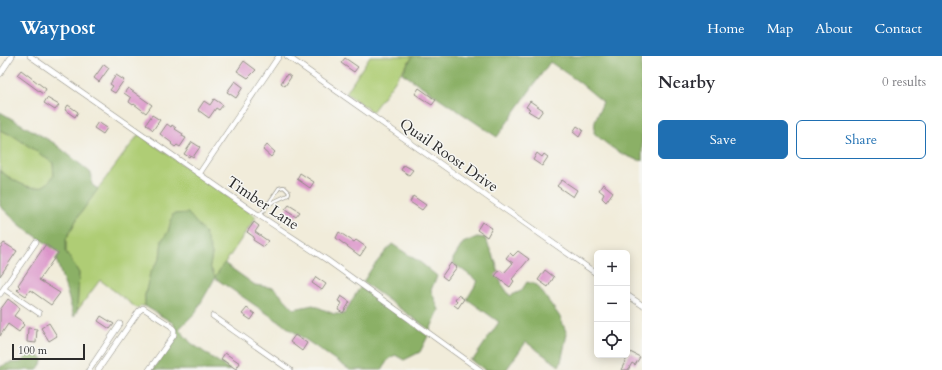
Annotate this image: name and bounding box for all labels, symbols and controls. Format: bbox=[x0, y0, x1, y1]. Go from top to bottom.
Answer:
text: Waypost bbox=[20, 15, 95, 41]
text: Home bbox=[707, 19, 745, 38]
text: Map bbox=[767, 19, 793, 38]
text: About bbox=[815, 19, 852, 38]
text: Contact bbox=[874, 19, 922, 38]
text: Nearby bbox=[658, 71, 715, 94]
text: 0 results bbox=[882, 73, 926, 91]
street label: Quail Roost Drive bbox=[396, 113, 503, 197]
button: Save bbox=[658, 120, 788, 159]
button: Share bbox=[796, 120, 926, 159]
street label: Timber Lane bbox=[223, 171, 303, 235]
map controls bbox=[594, 250, 630, 358]
button: + bbox=[594, 250, 630, 286]
button: − bbox=[594, 286, 630, 322]
button: locate bbox=[594, 322, 630, 358]
scale bar bbox=[12, 342, 85, 361]
text: 100 m bbox=[18, 343, 47, 358]

